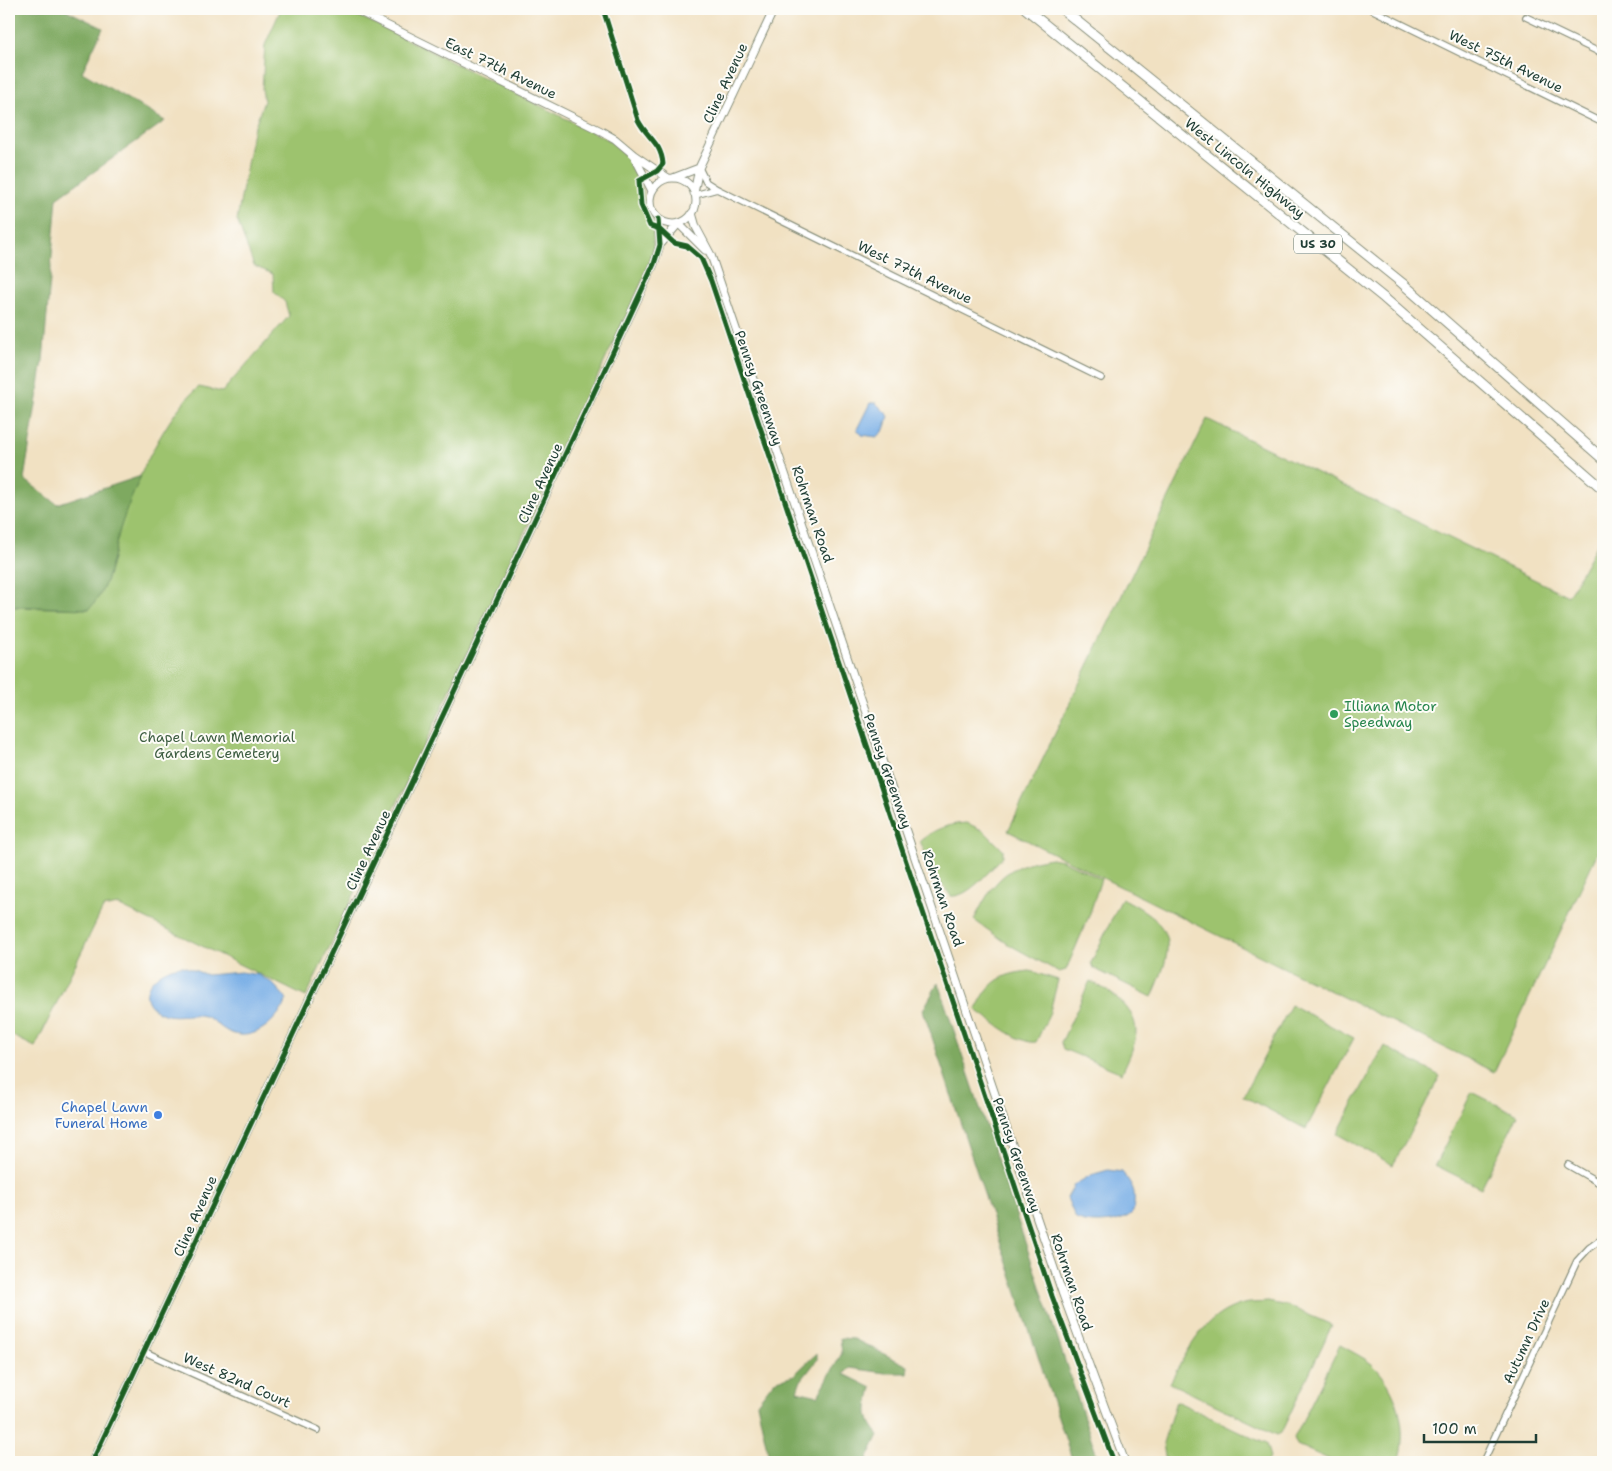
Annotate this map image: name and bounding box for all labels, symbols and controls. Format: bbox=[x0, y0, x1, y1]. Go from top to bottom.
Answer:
street label: West 75th Avenue bbox=[1446, 26, 1566, 96]
street label: East 77th Avenue bbox=[442, 33, 560, 103]
street label: Cline Avenue bbox=[698, 40, 752, 126]
street label: West Lincoln Highway bbox=[1181, 114, 1309, 222]
road number: US 30 bbox=[1294, 234, 1342, 253]
street label: West 77th Avenue bbox=[855, 236, 975, 308]
street label: Pennsy Greenway bbox=[731, 328, 787, 448]
street label: Cline Avenue bbox=[513, 440, 567, 526]
street label: Rohrman Road bbox=[788, 463, 838, 565]
place label: Illiana Motor Speedway bbox=[1344, 697, 1437, 731]
marker: Illiana Motor Speedway bbox=[1328, 708, 1340, 720]
street label: Pennsy Greenway bbox=[860, 711, 916, 831]
park label: Chapel Lawn Memorial Gardens Cemetery bbox=[139, 728, 296, 762]
street label: Cline Avenue bbox=[341, 807, 395, 893]
street label: Rohrman Road bbox=[918, 847, 968, 949]
street label: Pennsy Greenway bbox=[989, 1095, 1045, 1215]
place label: Chapel Lawn Funeral Home bbox=[55, 1098, 148, 1132]
marker: Chapel Lawn Funeral Home bbox=[152, 1109, 164, 1121]
street label: Cline Avenue bbox=[169, 1173, 221, 1259]
street label: Rohrman Road bbox=[1047, 1231, 1097, 1333]
street label: Autumn Drive bbox=[1498, 1296, 1554, 1386]
street label: West 82nd Court bbox=[180, 1348, 294, 1412]
scale bar bbox=[1424, 1411, 1537, 1443]
text: 100 m bbox=[1432, 1419, 1477, 1439]

